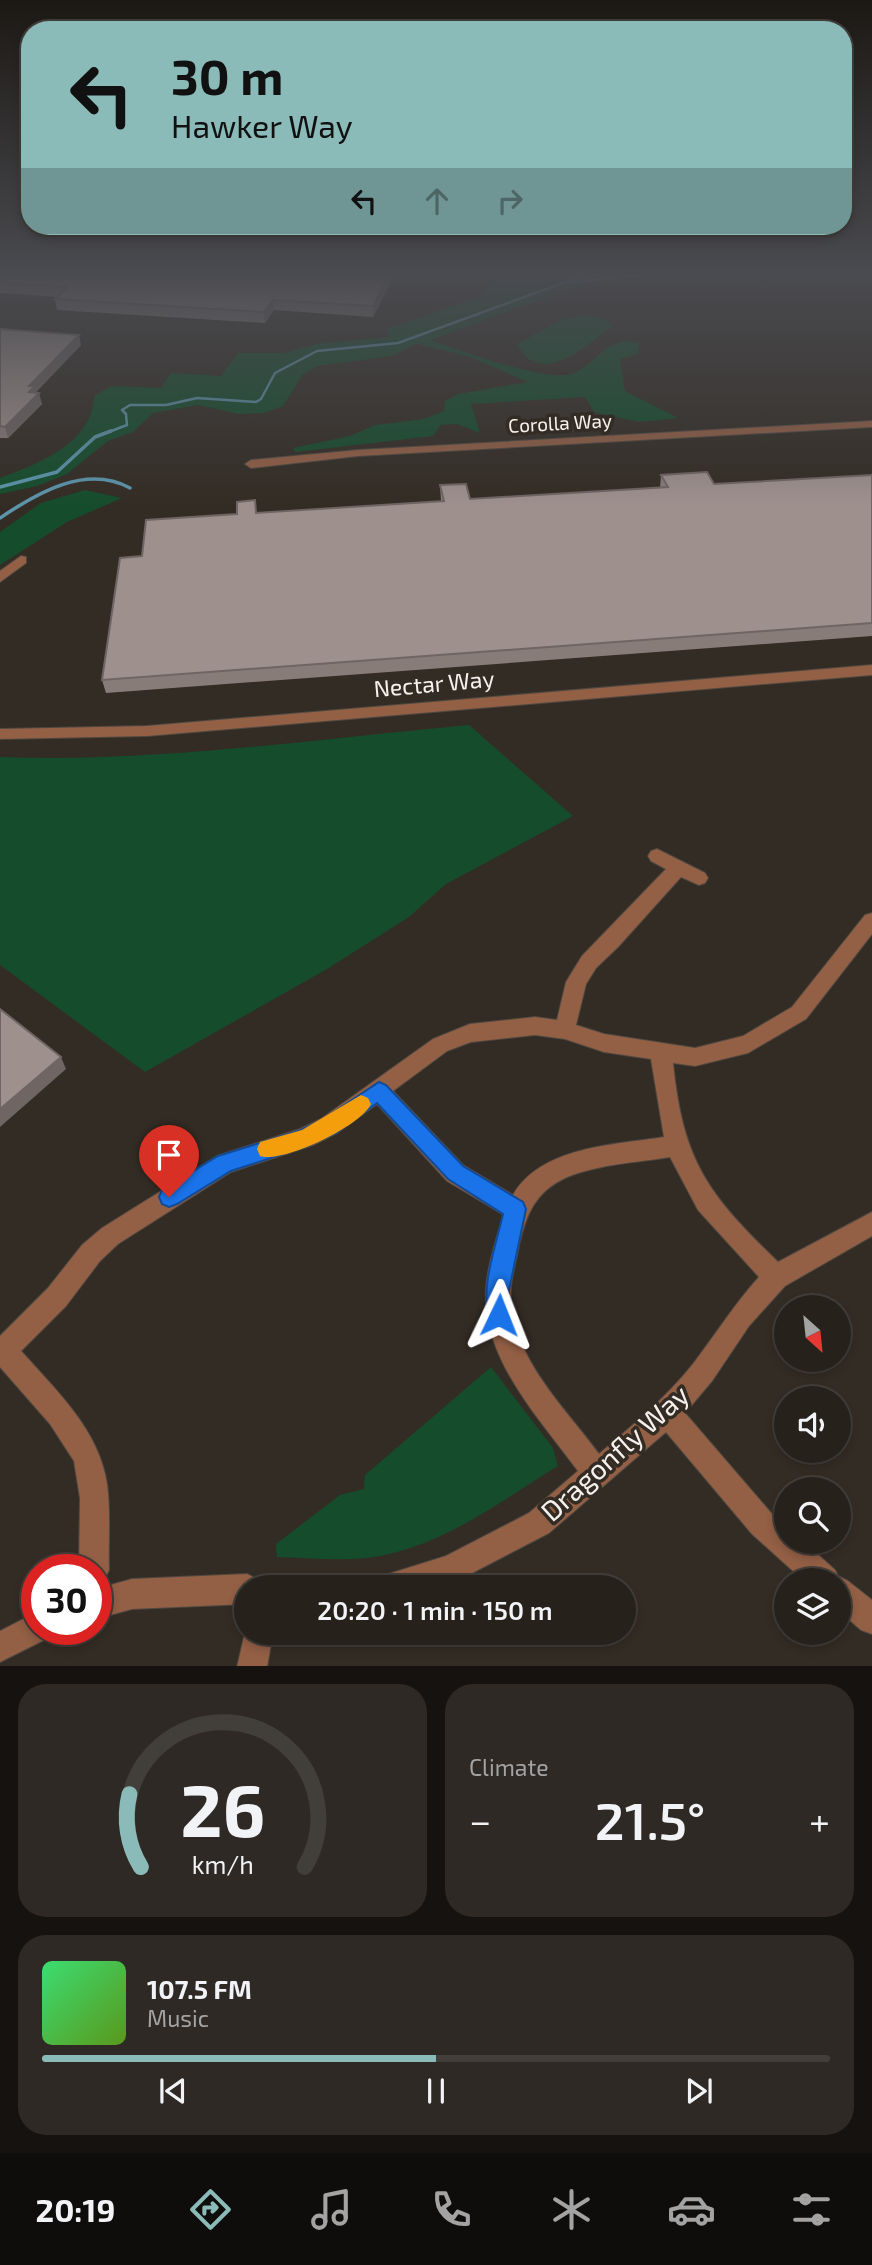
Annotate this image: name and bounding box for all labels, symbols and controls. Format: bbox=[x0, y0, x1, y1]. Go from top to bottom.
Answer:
text: 30 m bbox=[171, 46, 283, 105]
icon: left bbox=[56, 49, 147, 140]
text: Hawker Way bbox=[171, 106, 353, 144]
icon: left bbox=[345, 182, 383, 220]
icon: ahead bbox=[418, 182, 456, 220]
icon: right bbox=[491, 182, 529, 220]
street label: Corolla Way bbox=[508, 408, 612, 437]
street label: Nectar Way bbox=[372, 664, 495, 702]
pin bbox=[139, 1125, 199, 1197]
icon: arrive bbox=[150, 1136, 188, 1174]
position arrow bbox=[462, 1278, 536, 1352]
north arrow bbox=[774, 1295, 850, 1372]
map controls bbox=[774, 1295, 851, 1645]
street label: Dragonfly Way bbox=[533, 1377, 695, 1528]
button: sound bbox=[774, 1386, 851, 1463]
button: search bbox=[774, 1477, 851, 1554]
speed limit sign: 30 bbox=[21, 1554, 112, 1645]
button: layers bbox=[774, 1568, 851, 1645]
text: 20:20 · 1 min · 150 m bbox=[317, 1594, 553, 1625]
text: Climate bbox=[469, 1753, 549, 1781]
text: 26 bbox=[180, 1764, 265, 1852]
text: 21.5° bbox=[595, 1788, 705, 1850]
text: − bbox=[469, 1797, 491, 1843]
text: + bbox=[809, 1797, 830, 1843]
text: km/h bbox=[191, 1848, 254, 1878]
text: 107.5 FM bbox=[147, 1973, 252, 2004]
text: Music bbox=[147, 2004, 209, 2032]
icon: previous bbox=[154, 2072, 192, 2110]
icon: pause bbox=[417, 2072, 455, 2110]
icon: next bbox=[680, 2072, 718, 2110]
icon: directions bbox=[186, 2185, 235, 2234]
icon: music bbox=[307, 2185, 356, 2234]
icon: phone bbox=[427, 2185, 476, 2234]
icon: climate bbox=[547, 2185, 596, 2234]
icon: car bbox=[667, 2185, 716, 2234]
icon: filters bbox=[787, 2185, 836, 2234]
text: 20:19 bbox=[36, 2190, 115, 2228]

